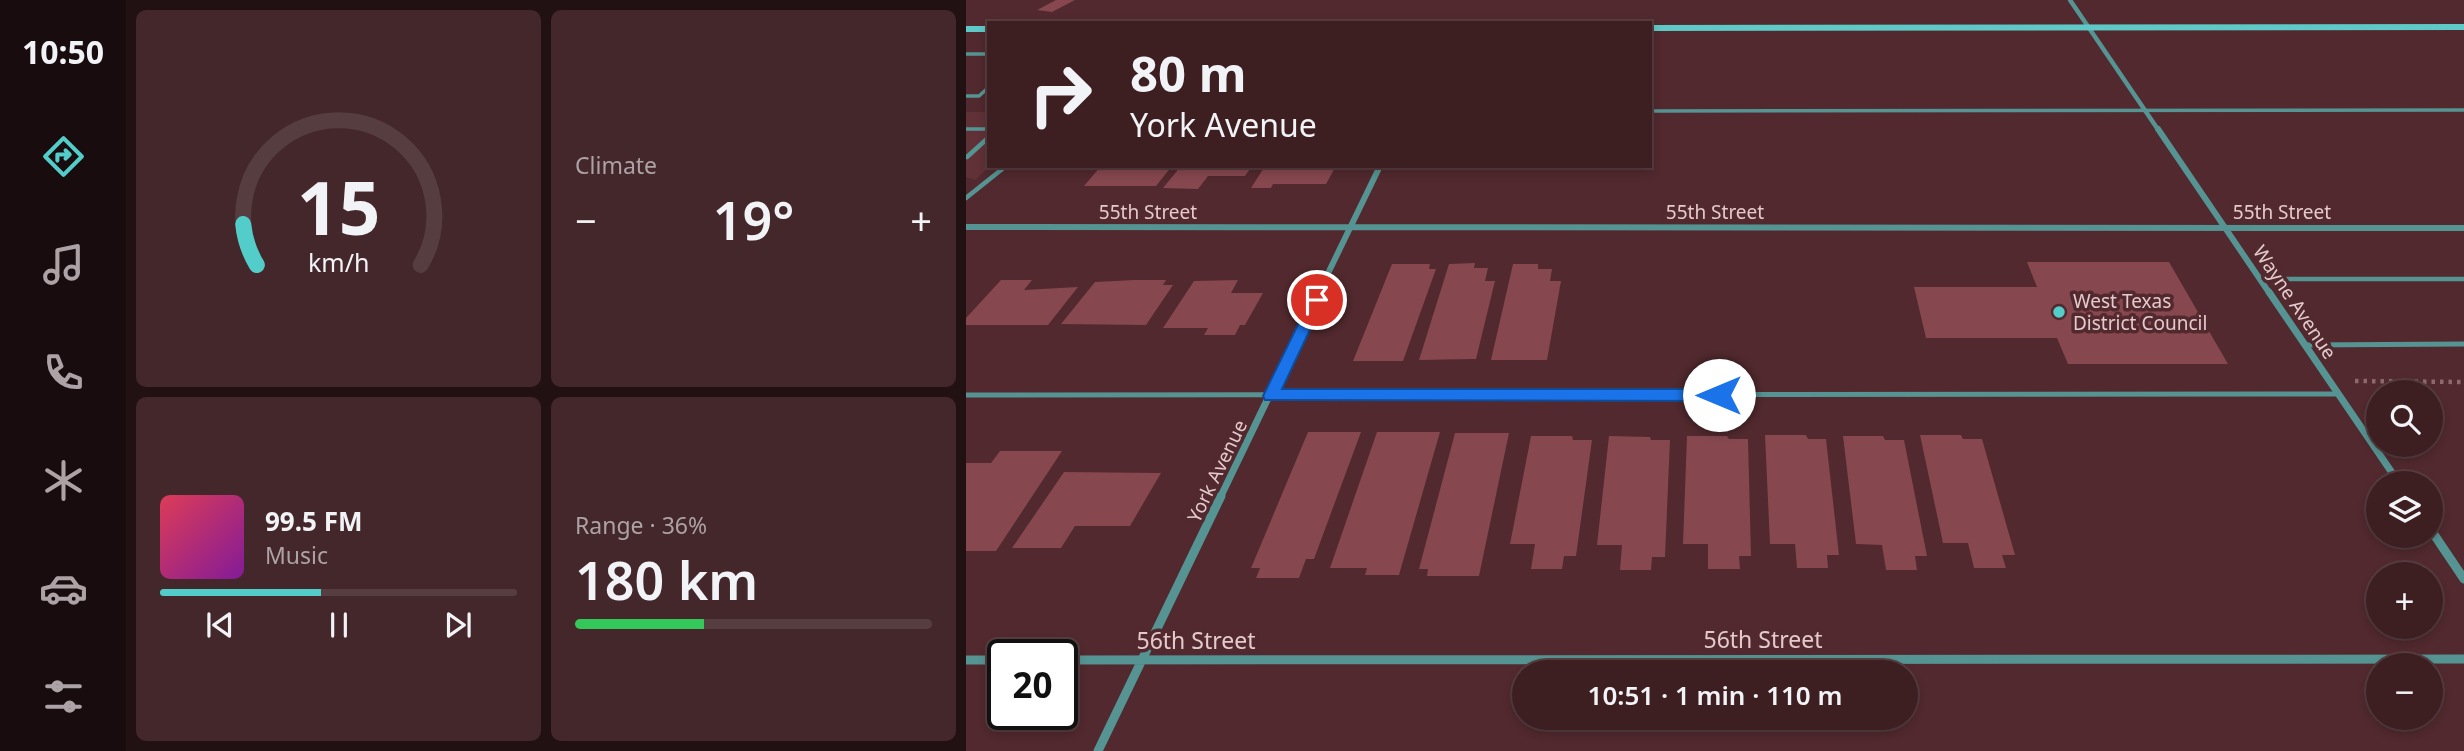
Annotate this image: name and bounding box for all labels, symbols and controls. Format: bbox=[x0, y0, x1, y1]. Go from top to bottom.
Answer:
text: 10:50 bbox=[22, 30, 104, 73]
text: 80 m bbox=[1130, 40, 1247, 106]
icon: right bbox=[1015, 49, 1106, 140]
text: York Avenue bbox=[1130, 103, 1317, 146]
icon: directions bbox=[39, 132, 88, 181]
text: Climate bbox=[575, 149, 657, 181]
text: 15 bbox=[297, 157, 380, 256]
text: 19° bbox=[713, 184, 794, 255]
text: − bbox=[575, 194, 597, 246]
text: + bbox=[910, 194, 932, 246]
street label: 55th Street bbox=[1099, 199, 1197, 225]
street label: 55th Street bbox=[1666, 199, 1764, 225]
street label: 55th Street bbox=[2233, 199, 2331, 225]
icon: music bbox=[39, 240, 88, 289]
street label: Wayne Avenue bbox=[2247, 240, 2343, 364]
text: km/h bbox=[308, 244, 369, 278]
pin bbox=[1287, 270, 1347, 330]
icon: arrive bbox=[1298, 281, 1336, 319]
place label: West Texas District Council bbox=[2073, 288, 2207, 336]
marker: West Texas District Council bbox=[2051, 304, 2067, 320]
icon: phone bbox=[39, 348, 88, 397]
position arrow bbox=[1682, 358, 1756, 432]
map controls bbox=[2366, 380, 2443, 730]
button: search bbox=[2366, 380, 2443, 457]
street label: York Avenue bbox=[1181, 415, 1253, 527]
icon: climate bbox=[39, 456, 88, 505]
button: layers bbox=[2366, 471, 2443, 548]
text: 99.5 FM bbox=[265, 503, 362, 539]
text: Range · 36% bbox=[575, 509, 707, 541]
text: Music bbox=[265, 539, 328, 571]
text: 180 km bbox=[575, 544, 758, 615]
button: + bbox=[2366, 562, 2443, 639]
icon: car bbox=[39, 564, 88, 613]
icon: previous bbox=[201, 606, 239, 644]
icon: pause bbox=[320, 606, 358, 644]
icon: next bbox=[439, 606, 477, 644]
street label: 56th Street bbox=[1703, 623, 1823, 655]
street label: 56th Street bbox=[1136, 624, 1256, 656]
speed limit sign: 20 bbox=[987, 639, 1078, 730]
button: − bbox=[2366, 653, 2443, 730]
icon: filters bbox=[39, 672, 88, 721]
text: 10:51 · 1 min · 110 m bbox=[1588, 677, 1842, 713]

